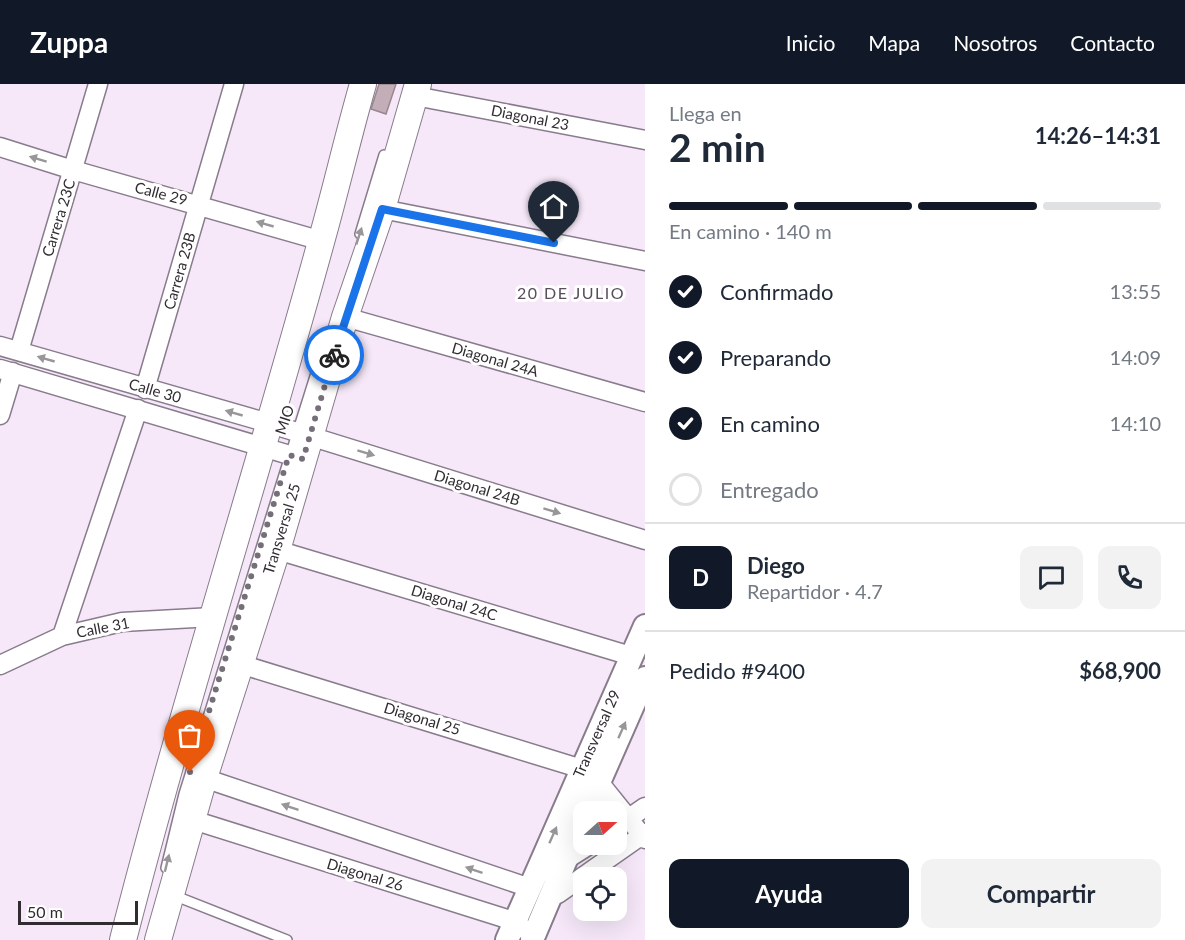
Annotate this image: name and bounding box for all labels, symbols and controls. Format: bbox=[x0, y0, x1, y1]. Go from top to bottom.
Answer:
text: Zuppa bbox=[30, 25, 108, 59]
text: Inicio bbox=[786, 30, 835, 55]
text: Mapa bbox=[868, 30, 920, 55]
text: Nosotros bbox=[953, 30, 1037, 55]
text: Contacto bbox=[1070, 30, 1155, 55]
street label: Diagonal 23 bbox=[490, 101, 571, 133]
text: Llega en bbox=[669, 101, 742, 125]
text: 14:26–14:31 bbox=[1035, 122, 1161, 149]
text: 2 min bbox=[669, 124, 766, 170]
one-way arrow bbox=[28, 154, 46, 163]
street label: Carrera 23C bbox=[38, 177, 78, 259]
street label: Calle 29 bbox=[133, 177, 190, 209]
pin bbox=[528, 181, 579, 243]
icon: home bbox=[537, 190, 570, 223]
one-way arrow bbox=[256, 219, 274, 228]
text: En camino · 140 m bbox=[669, 219, 832, 243]
one-way arrow bbox=[355, 227, 365, 245]
street label: Carrera 23B bbox=[159, 230, 199, 312]
icon: check bbox=[669, 275, 702, 308]
text: Confirmado bbox=[720, 278, 833, 305]
text: 13:55 bbox=[1110, 279, 1161, 303]
district label: 20 DE JULIO bbox=[517, 283, 625, 302]
courier bbox=[304, 325, 364, 385]
street label: Diagonal 24A bbox=[450, 338, 541, 380]
icon: bike bbox=[318, 339, 351, 372]
icon: check bbox=[669, 341, 702, 374]
text: Preparando bbox=[720, 344, 831, 371]
text: 14:09 bbox=[1110, 345, 1161, 369]
one-way arrow bbox=[37, 354, 55, 363]
street label: Calle 30 bbox=[127, 374, 184, 406]
street label: MIO bbox=[271, 403, 297, 437]
icon: check bbox=[669, 407, 702, 440]
one-way arrow bbox=[224, 408, 242, 417]
text: En camino bbox=[720, 410, 820, 437]
text: 14:10 bbox=[1110, 411, 1161, 435]
one-way arrow bbox=[357, 449, 375, 458]
street label: Diagonal 24B bbox=[432, 465, 522, 509]
text: Entregado bbox=[720, 476, 819, 503]
street label: Transversal 25 bbox=[259, 481, 303, 576]
one-way arrow bbox=[543, 507, 561, 516]
button: chat bbox=[1020, 546, 1083, 609]
button: phone bbox=[1098, 546, 1161, 609]
text: Diego bbox=[747, 552, 805, 579]
text: D bbox=[692, 564, 709, 591]
text: Repartidor · 4.7 bbox=[747, 579, 883, 603]
street label: Diagonal 24C bbox=[409, 580, 500, 624]
street label: Calle 31 bbox=[75, 613, 131, 641]
text: Pedido #9400 bbox=[669, 657, 805, 684]
text: $68,900 bbox=[1079, 657, 1161, 684]
street label: Transversal 29 bbox=[569, 687, 623, 780]
street label: Diagonal 25 bbox=[382, 698, 463, 738]
pin bbox=[164, 710, 215, 772]
icon: bag bbox=[173, 719, 206, 752]
one-way arrow bbox=[618, 721, 627, 739]
one-way arrow bbox=[281, 801, 299, 811]
north arrow bbox=[573, 801, 627, 855]
map controls bbox=[573, 801, 627, 921]
one-way arrow bbox=[548, 825, 558, 843]
one-way arrow bbox=[162, 854, 172, 872]
street label: Diagonal 26 bbox=[325, 854, 406, 894]
button: Ayuda bbox=[669, 859, 909, 928]
button: Compartir bbox=[921, 859, 1161, 928]
one-way arrow bbox=[465, 864, 483, 874]
button: locate bbox=[573, 867, 627, 921]
scale bar bbox=[18, 898, 138, 926]
text: 50 m bbox=[27, 902, 63, 921]

